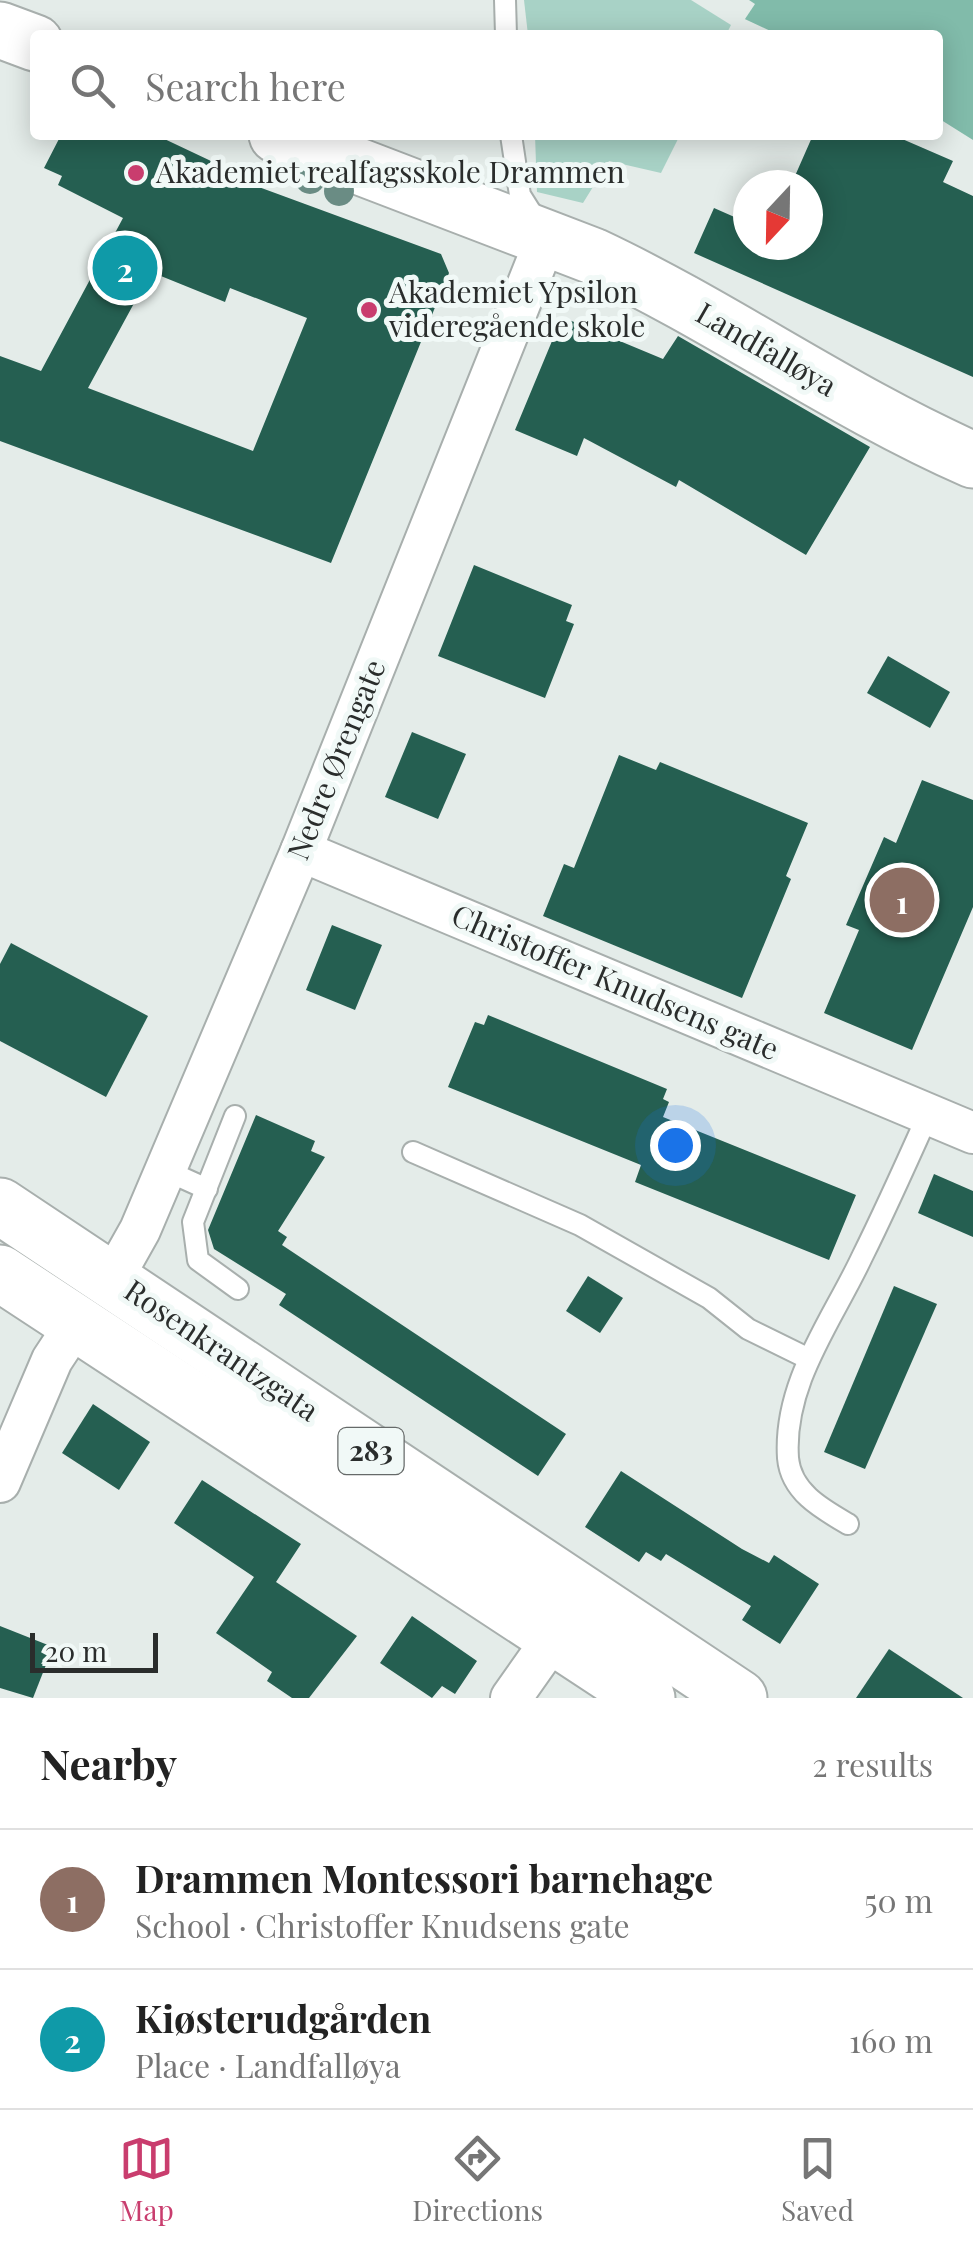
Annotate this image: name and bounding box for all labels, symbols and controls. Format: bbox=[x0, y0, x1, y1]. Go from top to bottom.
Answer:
search box bbox=[30, 30, 943, 140]
icon: search bbox=[65, 58, 120, 113]
text: Search here bbox=[145, 60, 346, 111]
place label: Akademiet realfagsskole Drammen bbox=[155, 151, 625, 191]
marker: Akademiet realfagsskole Drammen bbox=[125, 162, 147, 184]
north arrow bbox=[733, 170, 823, 260]
pin: 2 bbox=[92, 230, 158, 306]
place label: Akademiet Ypsilon videregående skole bbox=[388, 271, 645, 345]
street label: Landfalløya bbox=[690, 292, 844, 405]
marker: Akademiet Ypsilon videregående skole bbox=[358, 299, 380, 321]
street label: Nedre Ørengate bbox=[277, 653, 394, 865]
pin: 1 bbox=[870, 862, 934, 938]
street label: Christoffer Knudsens gate bbox=[446, 894, 785, 1068]
your location bbox=[650, 1120, 701, 1171]
street label: Rosenkrantzgata bbox=[117, 1270, 327, 1429]
road number: 283 bbox=[338, 1428, 404, 1474]
scale bar bbox=[30, 1628, 158, 1672]
text: 20 m bbox=[45, 1632, 107, 1669]
text: Nearby bbox=[40, 1735, 177, 1791]
text: 2 results bbox=[812, 1742, 933, 1785]
text: Drammen Montessori barnehage bbox=[135, 1852, 713, 1903]
text: 1 bbox=[66, 1878, 79, 1921]
text: 50 m bbox=[864, 1878, 933, 1921]
text: School · Christoffer Knudsens gate bbox=[135, 1903, 630, 1946]
text: Kiøsterudgården bbox=[135, 1992, 431, 2043]
text: 2 bbox=[64, 2018, 81, 2061]
text: 160 m bbox=[849, 2018, 933, 2061]
text: Place · Landfalløya bbox=[135, 2043, 401, 2086]
tab: Map bbox=[119, 2131, 174, 2228]
tab: Directions bbox=[412, 2131, 543, 2228]
tab: Saved bbox=[781, 2131, 854, 2228]

